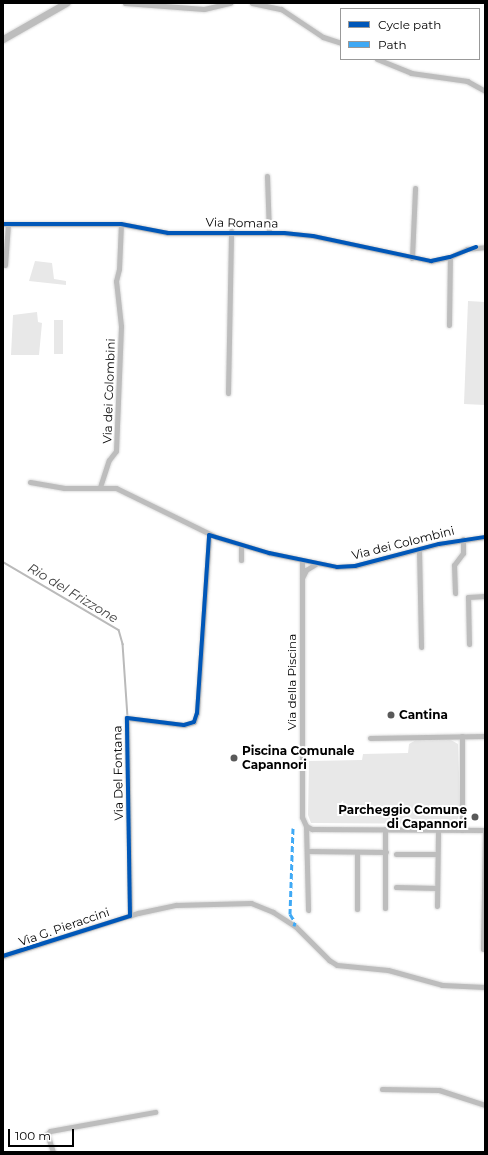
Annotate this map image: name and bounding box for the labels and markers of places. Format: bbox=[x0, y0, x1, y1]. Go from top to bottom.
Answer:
place label: Cantina bbox=[399, 708, 448, 722]
marker: Cantina bbox=[386, 710, 396, 720]
place label: Piscina Comunale Capannori bbox=[242, 744, 355, 772]
marker: Piscina Comunale Capannori bbox=[229, 753, 239, 763]
place label: Parcheggio Comune di Capannori bbox=[338, 803, 467, 831]
marker: Parcheggio Comune di Capannori bbox=[470, 812, 480, 822]

